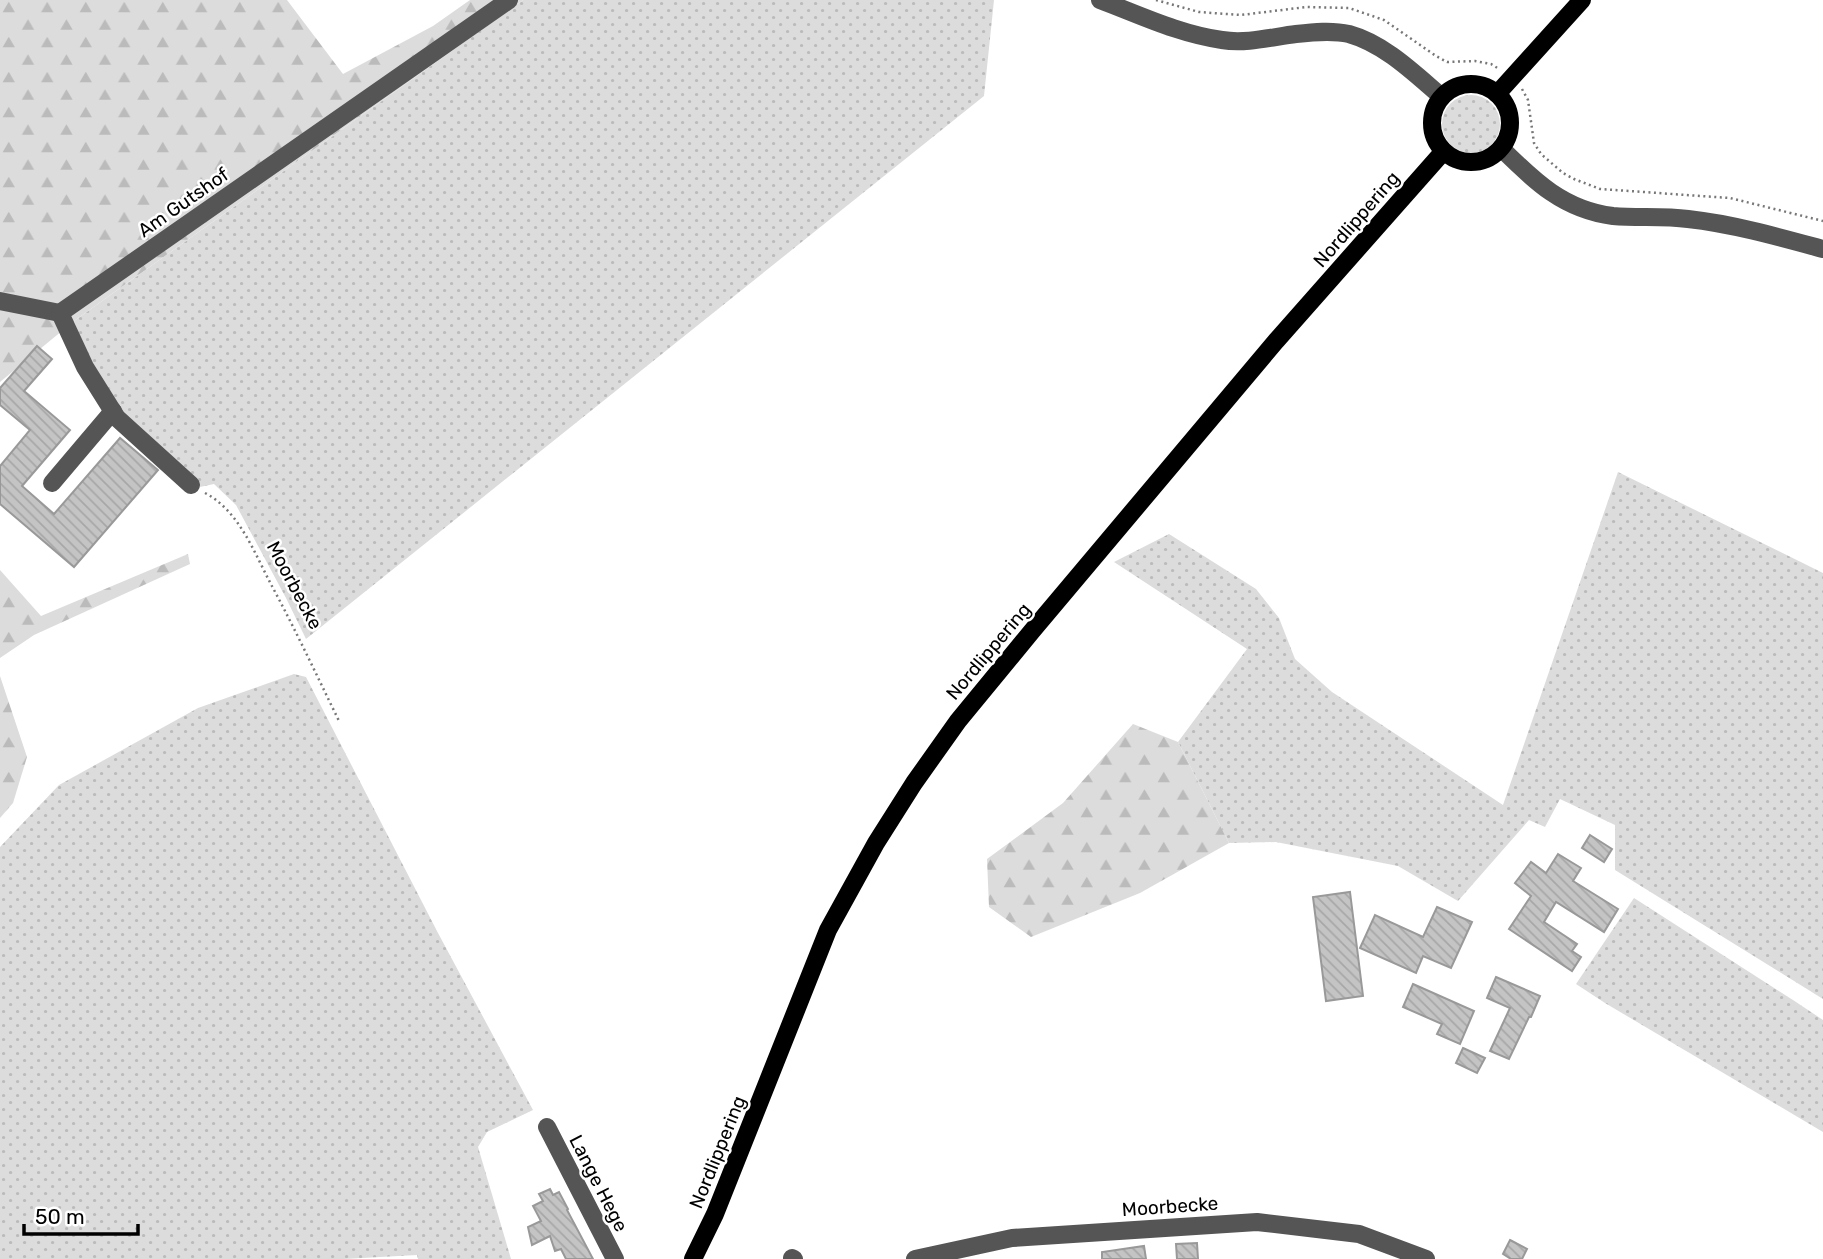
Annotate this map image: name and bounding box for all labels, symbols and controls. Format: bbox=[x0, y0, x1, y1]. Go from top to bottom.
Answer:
street label: Am Gutshof bbox=[133, 162, 234, 242]
street label: Nordlippering bbox=[1308, 167, 1404, 272]
street label: Moorbecke bbox=[262, 537, 327, 633]
street label: Nordlippering bbox=[941, 598, 1036, 705]
street label: Nordlippering bbox=[684, 1092, 751, 1212]
street label: Lange Hege bbox=[564, 1131, 633, 1235]
scale bar bbox=[24, 1192, 138, 1236]
street label: Moorbecke bbox=[1121, 1192, 1219, 1221]
text: 50 m bbox=[35, 1204, 85, 1229]

